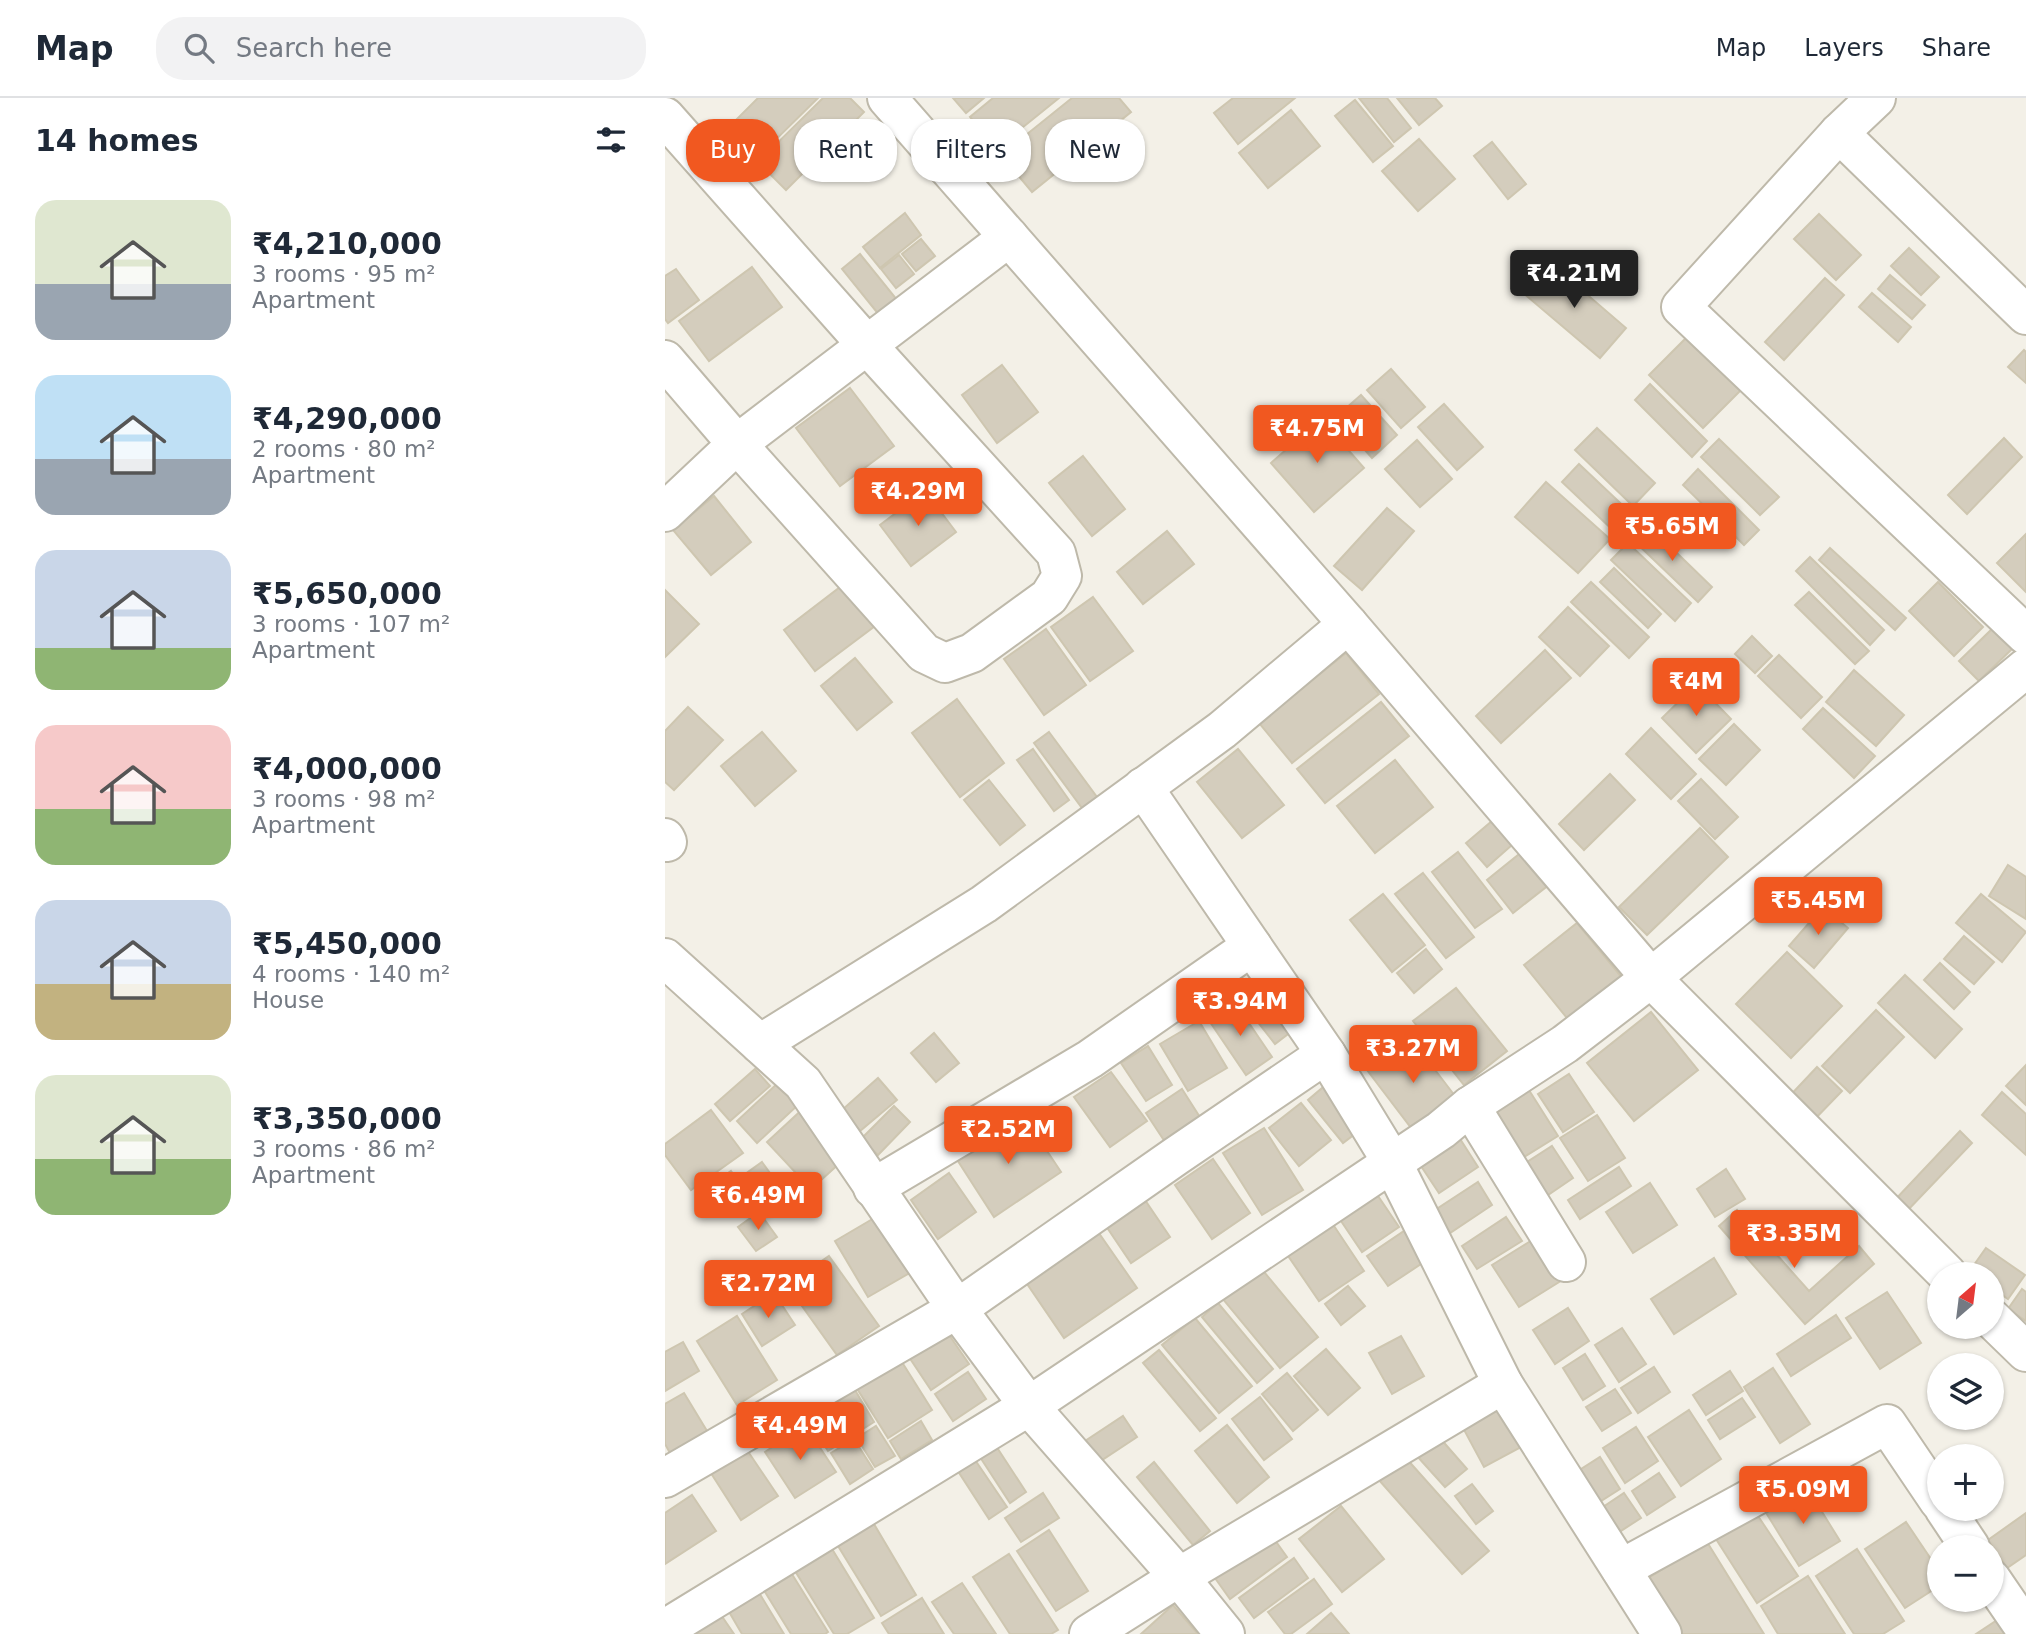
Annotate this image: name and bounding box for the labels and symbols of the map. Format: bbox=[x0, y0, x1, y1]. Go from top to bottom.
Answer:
pin: ₹4.21M bbox=[1517, 250, 1631, 310]
pin: ₹4.75M bbox=[1260, 406, 1374, 465]
pin: ₹4.29M bbox=[861, 468, 975, 528]
pin: ₹5.65M bbox=[1615, 504, 1729, 563]
pin: ₹4M bbox=[1662, 658, 1730, 718]
pin: ₹5.45M bbox=[1761, 878, 1875, 937]
pin: ₹3.94M bbox=[1183, 978, 1297, 1038]
pin: ₹3.27M bbox=[1356, 1026, 1470, 1085]
pin: ₹2.52M bbox=[951, 1107, 1065, 1166]
pin: ₹6.49M bbox=[701, 1172, 815, 1232]
pin: ₹3.35M bbox=[1737, 1210, 1851, 1270]
pin: ₹2.72M bbox=[711, 1260, 825, 1320]
north arrow bbox=[1927, 1262, 2004, 1339]
pin: ₹4.49M bbox=[743, 1402, 857, 1462]
pin: ₹5.09M bbox=[1746, 1466, 1860, 1526]

